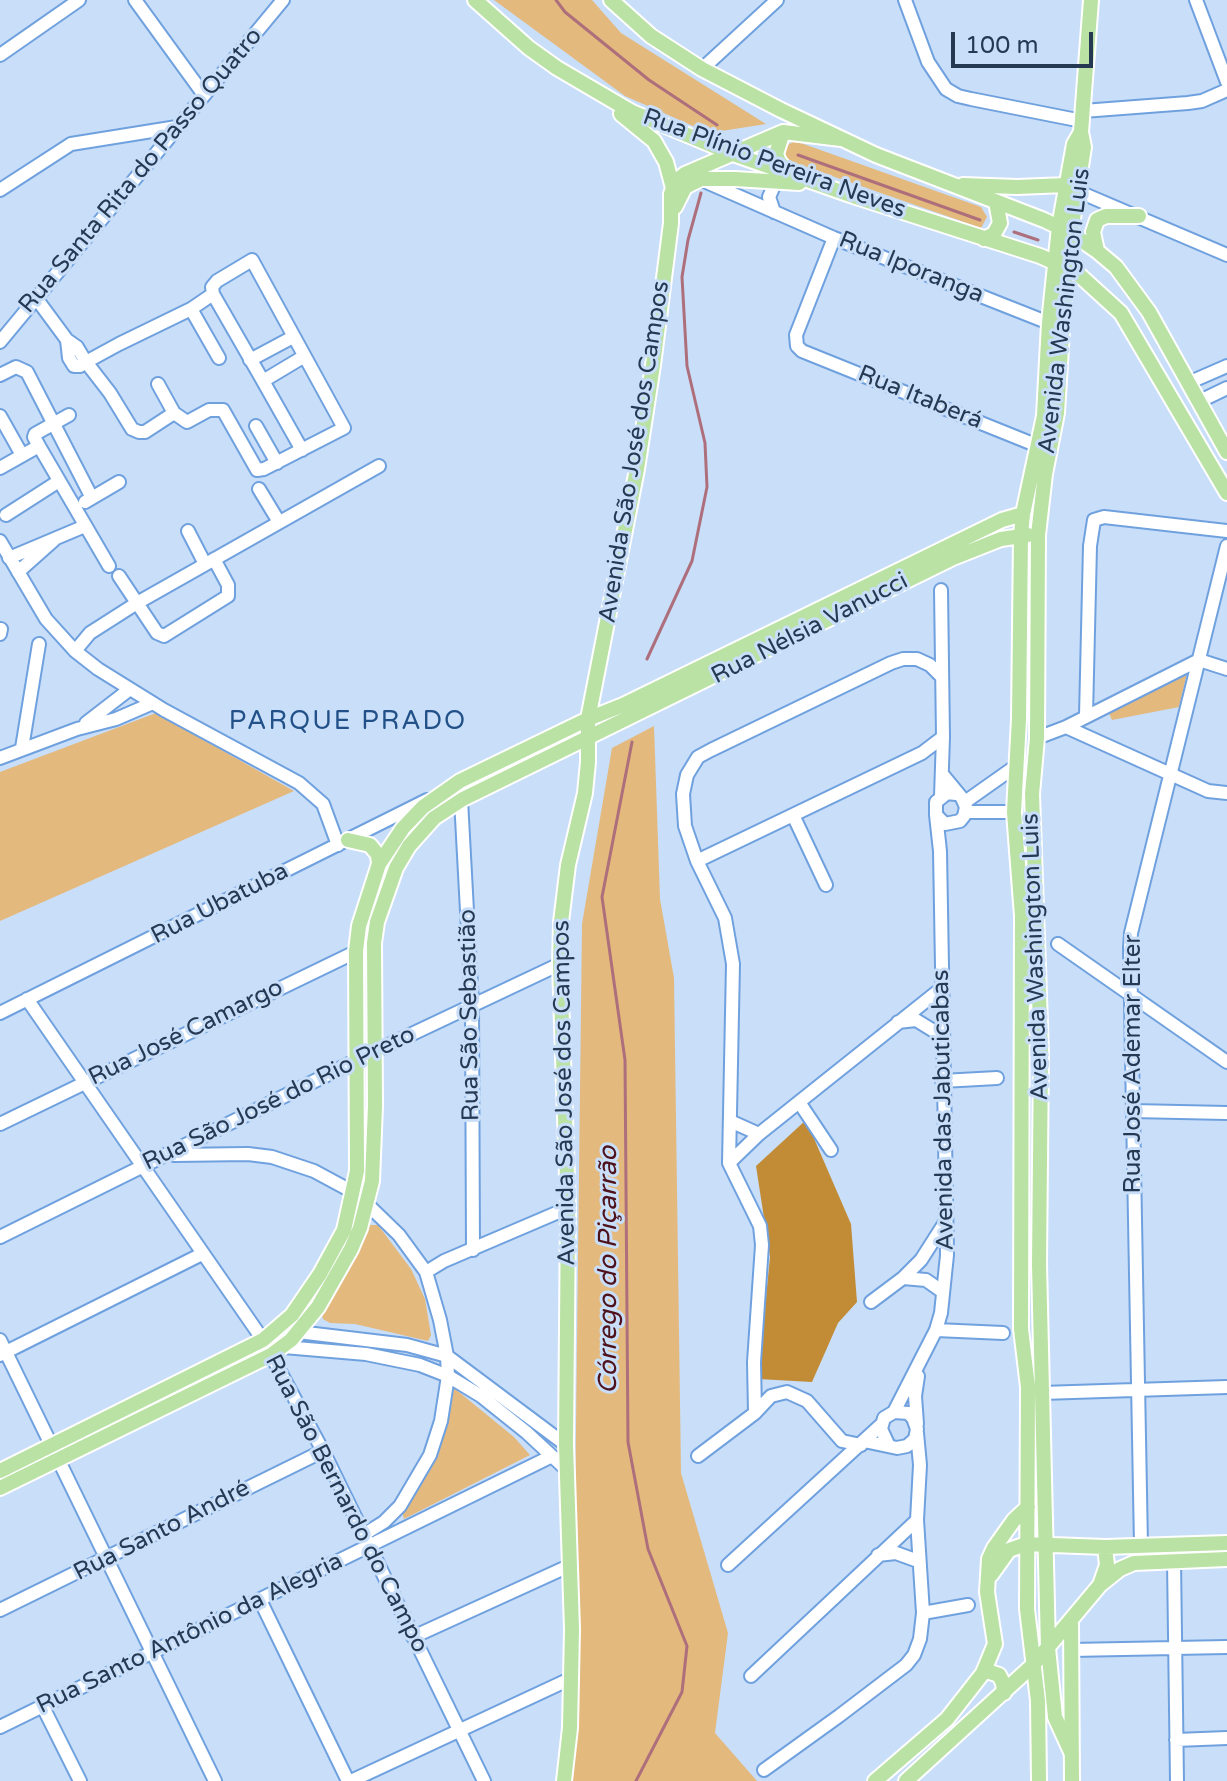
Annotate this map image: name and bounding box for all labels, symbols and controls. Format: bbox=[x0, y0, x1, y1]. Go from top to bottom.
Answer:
scale bar bbox=[955, 16, 1097, 66]
street label: Rua Santa Rita do Passo Quatro bbox=[13, 23, 269, 319]
text: 100 m bbox=[965, 31, 1039, 60]
street label: Rua Plínio Pereira Neves bbox=[639, 103, 909, 225]
street label: Avenida Washington Luis bbox=[1033, 166, 1097, 456]
street label: Rua Iporanga bbox=[834, 226, 988, 310]
street label: Avenida São José dos Campos bbox=[594, 279, 676, 625]
street label: Rua Itaberá bbox=[853, 360, 987, 436]
street label: Rua Nélsia Vanucci bbox=[707, 567, 913, 691]
district label: PARQUE PRADO bbox=[229, 706, 467, 738]
street label: Avenida Washington Luis bbox=[1017, 813, 1055, 1101]
street label: Rua Ubatuba bbox=[147, 857, 293, 951]
street label: Rua São Sebastião bbox=[454, 909, 486, 1121]
street label: Avenida São José dos Campos bbox=[548, 920, 582, 1266]
street label: Rua José Ademar Elter bbox=[1120, 935, 1148, 1193]
street label: Avenida das Jabuticabas bbox=[927, 969, 961, 1251]
street label: Rua José Camargo bbox=[84, 973, 288, 1093]
street label: Rua São José do Rio Preto bbox=[138, 1020, 420, 1178]
water label: Córrego do Piçarrão bbox=[593, 1146, 625, 1394]
street label: Rua São Bernardo do Campo bbox=[258, 1350, 434, 1658]
street label: Rua Santo André bbox=[69, 1474, 255, 1588]
street label: Rua Santo Antônio da Alegria bbox=[32, 1547, 348, 1721]

